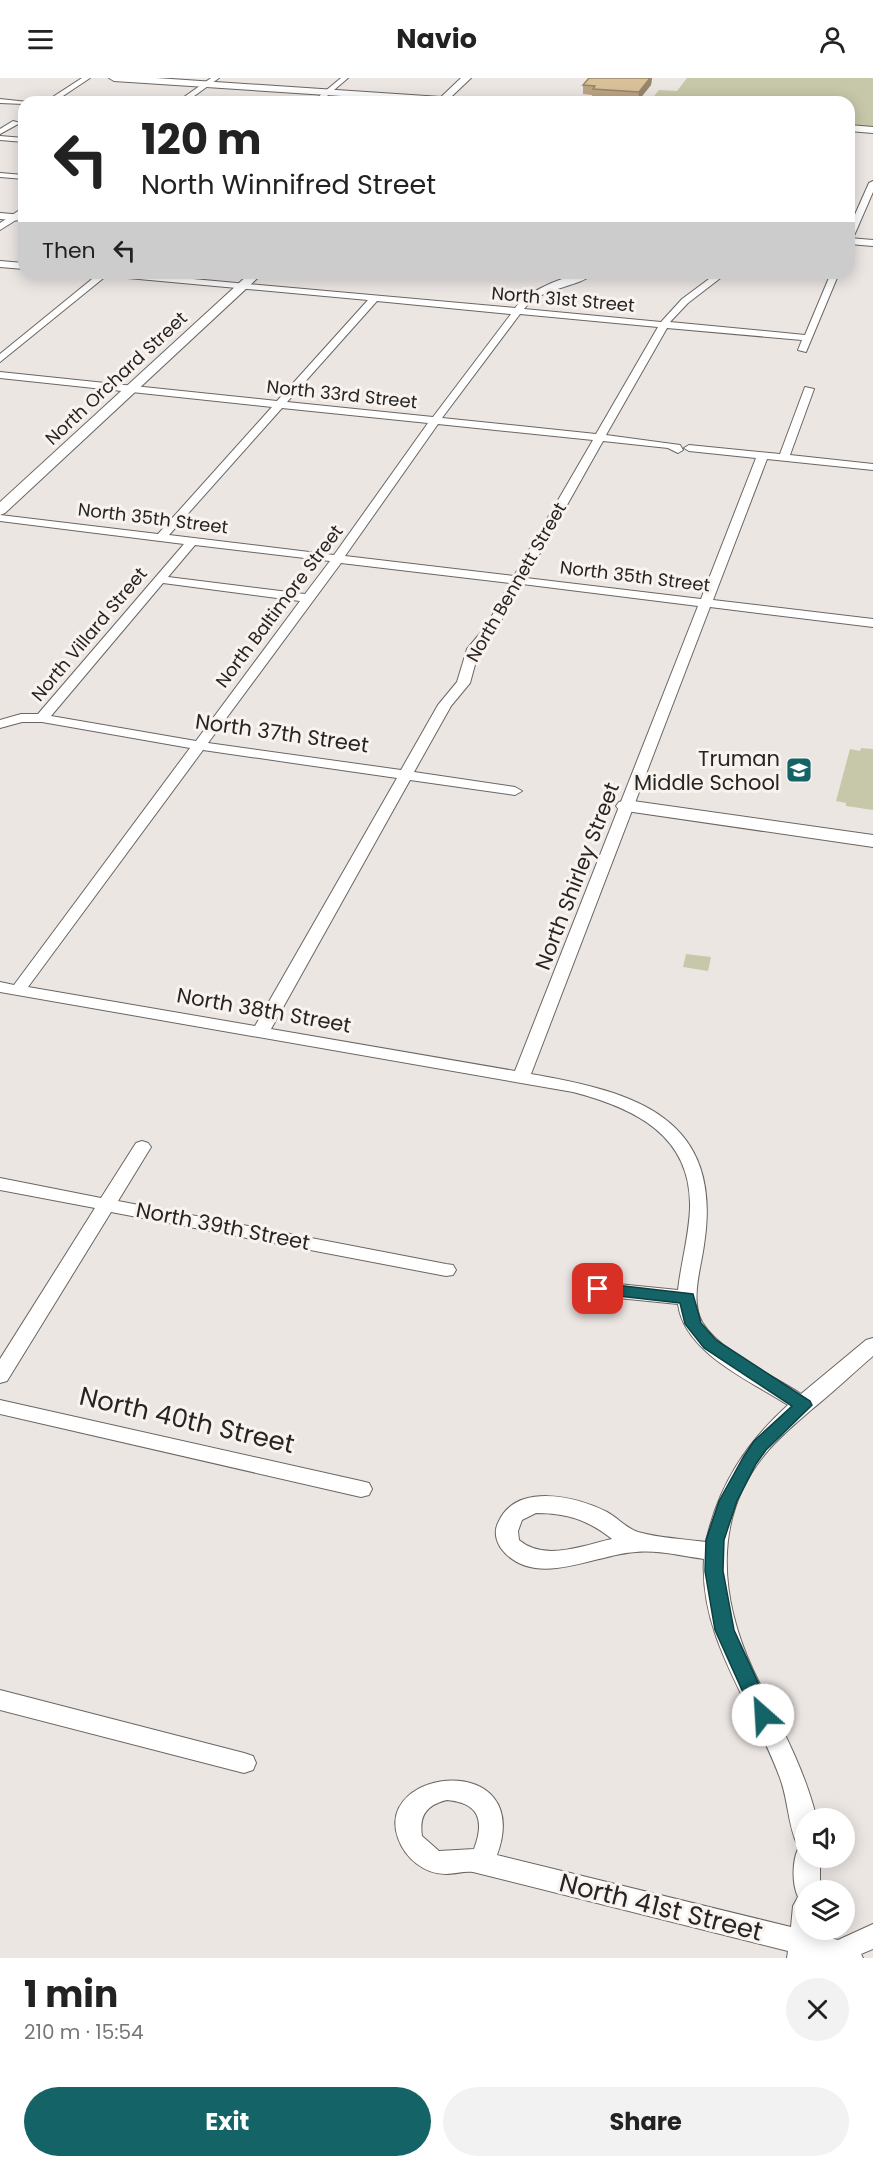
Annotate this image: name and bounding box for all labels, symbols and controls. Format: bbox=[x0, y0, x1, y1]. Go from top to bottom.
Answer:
text: Navio bbox=[396, 20, 477, 57]
icon: menu bbox=[24, 23, 57, 56]
icon: person bbox=[816, 23, 849, 56]
text: 120 m bbox=[141, 110, 262, 169]
icon: left bbox=[42, 120, 120, 198]
text: North Winnifred Street bbox=[141, 166, 436, 203]
icon: left bbox=[108, 234, 141, 267]
text: Then bbox=[42, 235, 96, 266]
street label: North 31st Street bbox=[490, 280, 636, 318]
street label: North Orchard Street bbox=[40, 306, 192, 450]
street label: North 33rd Street bbox=[265, 374, 419, 414]
street label: North 35th Street bbox=[76, 496, 230, 540]
street label: North Bennett Street bbox=[460, 497, 572, 667]
street label: North Baltimore Street bbox=[209, 519, 349, 693]
street label: North 35th Street bbox=[558, 554, 712, 598]
street label: North Villard Street bbox=[26, 562, 152, 706]
street label: North 37th Street bbox=[193, 706, 371, 760]
place label: Truman Middle School bbox=[634, 744, 780, 797]
school or university icon: Truman Middle School bbox=[784, 755, 814, 785]
street label: North Shirley Street bbox=[528, 778, 626, 974]
street label: North 38th Street bbox=[175, 980, 353, 1040]
street label: North 39th Street bbox=[134, 1195, 312, 1257]
pin bbox=[572, 1263, 623, 1314]
icon: arrive bbox=[581, 1272, 614, 1305]
street label: North 40th Street bbox=[76, 1378, 298, 1462]
position arrow bbox=[731, 1683, 795, 1747]
map controls bbox=[795, 1808, 855, 1940]
button: sound bbox=[795, 1808, 855, 1868]
street label: North 41st Street bbox=[556, 1864, 766, 1950]
button: layers bbox=[795, 1880, 855, 1940]
text: 1 min bbox=[24, 1969, 118, 2020]
button: close bbox=[786, 1978, 849, 2041]
text: 210 m · 15:54 bbox=[24, 2018, 144, 2046]
button: Exit bbox=[24, 2087, 431, 2156]
button: Share bbox=[443, 2087, 849, 2156]

